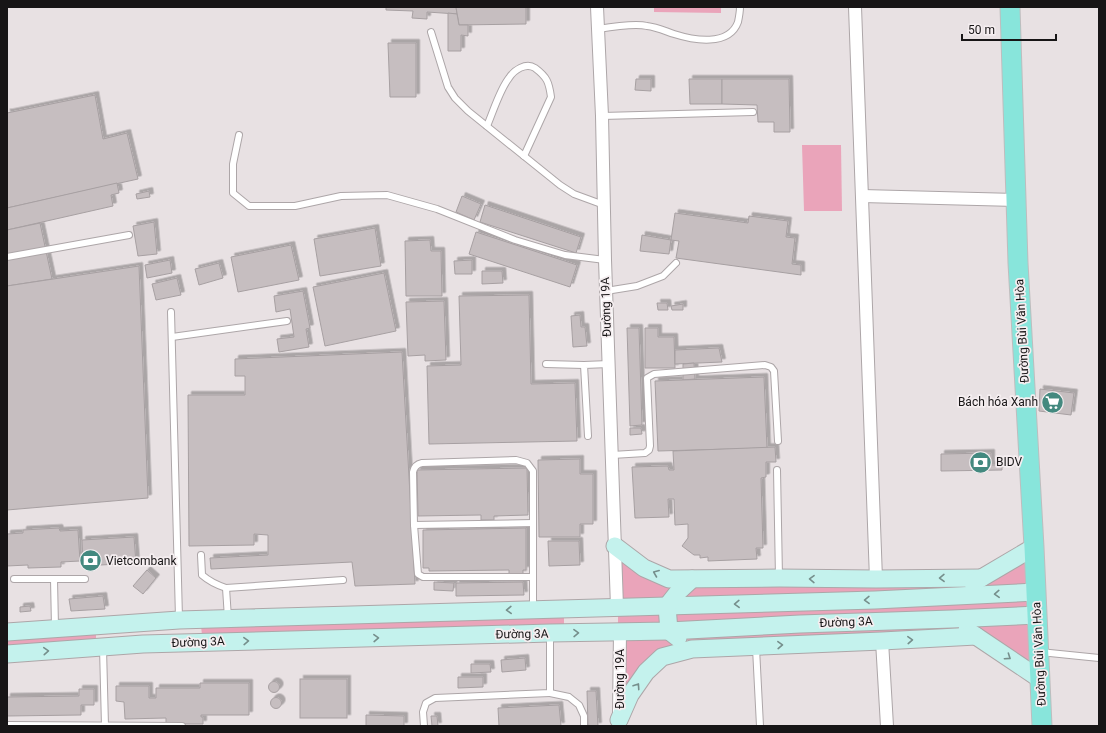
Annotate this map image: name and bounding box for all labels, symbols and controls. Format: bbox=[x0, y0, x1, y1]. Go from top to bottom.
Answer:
scale bar bbox=[962, 16, 1056, 42]
text: 50 m bbox=[968, 23, 995, 37]
street label: Đường 19A bbox=[598, 277, 614, 337]
street label: Đường Bùi Văn Hòa bbox=[1012, 279, 1032, 383]
supermarket icon: Bách hóa Xanh bbox=[1040, 389, 1066, 415]
place label: Bách hóa Xanh bbox=[958, 395, 1038, 409]
bank icon: BIDV bbox=[968, 449, 994, 475]
place label: BIDV bbox=[996, 455, 1022, 469]
bank icon: Vietcombank bbox=[78, 548, 104, 574]
place label: Vietcombank bbox=[106, 554, 177, 568]
one-way arrow bbox=[652, 570, 660, 578]
one-way arrow bbox=[809, 574, 815, 583]
one-way arrow bbox=[939, 574, 945, 582]
one-way arrow bbox=[994, 589, 1000, 598]
one-way arrow bbox=[864, 596, 870, 604]
one-way arrow bbox=[734, 599, 740, 608]
street label: Đường Bùi Văn Hòa bbox=[1029, 602, 1049, 706]
one-way arrow bbox=[506, 606, 512, 614]
street label: Đường 3A bbox=[819, 614, 873, 630]
street label: Đường 3A bbox=[495, 627, 549, 641]
one-way arrow bbox=[573, 629, 579, 637]
one-way arrow bbox=[373, 633, 379, 642]
street label: Đường 3A bbox=[171, 634, 225, 650]
one-way arrow bbox=[907, 635, 913, 644]
one-way arrow bbox=[243, 637, 249, 645]
one-way arrow bbox=[777, 641, 783, 649]
one-way arrow bbox=[43, 646, 49, 655]
street label: Đường 19A bbox=[613, 649, 627, 709]
one-way arrow bbox=[1004, 652, 1011, 660]
one-way arrow bbox=[632, 683, 639, 690]

